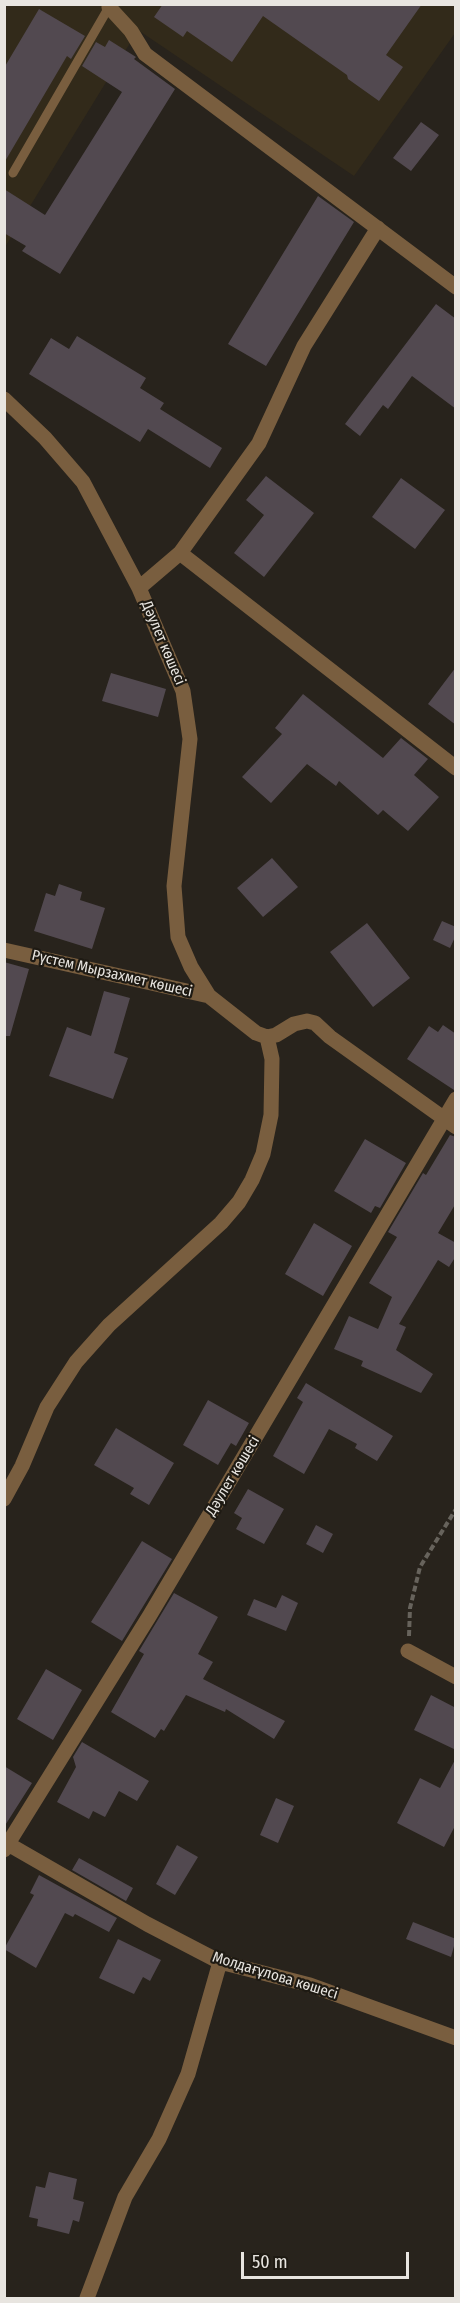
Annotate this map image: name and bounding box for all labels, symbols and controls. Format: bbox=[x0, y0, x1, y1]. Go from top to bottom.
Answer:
street label: Дәулет көшесі bbox=[137, 598, 189, 688]
street label: Рүстем Мырзахмет көшесі bbox=[30, 947, 194, 1001]
street label: Дәулет көшесі bbox=[202, 1433, 264, 1519]
street label: Молдағұлова көшесі bbox=[210, 1948, 340, 2004]
scale bar bbox=[244, 2240, 412, 2278]
text: 50 m bbox=[252, 2251, 288, 2273]

